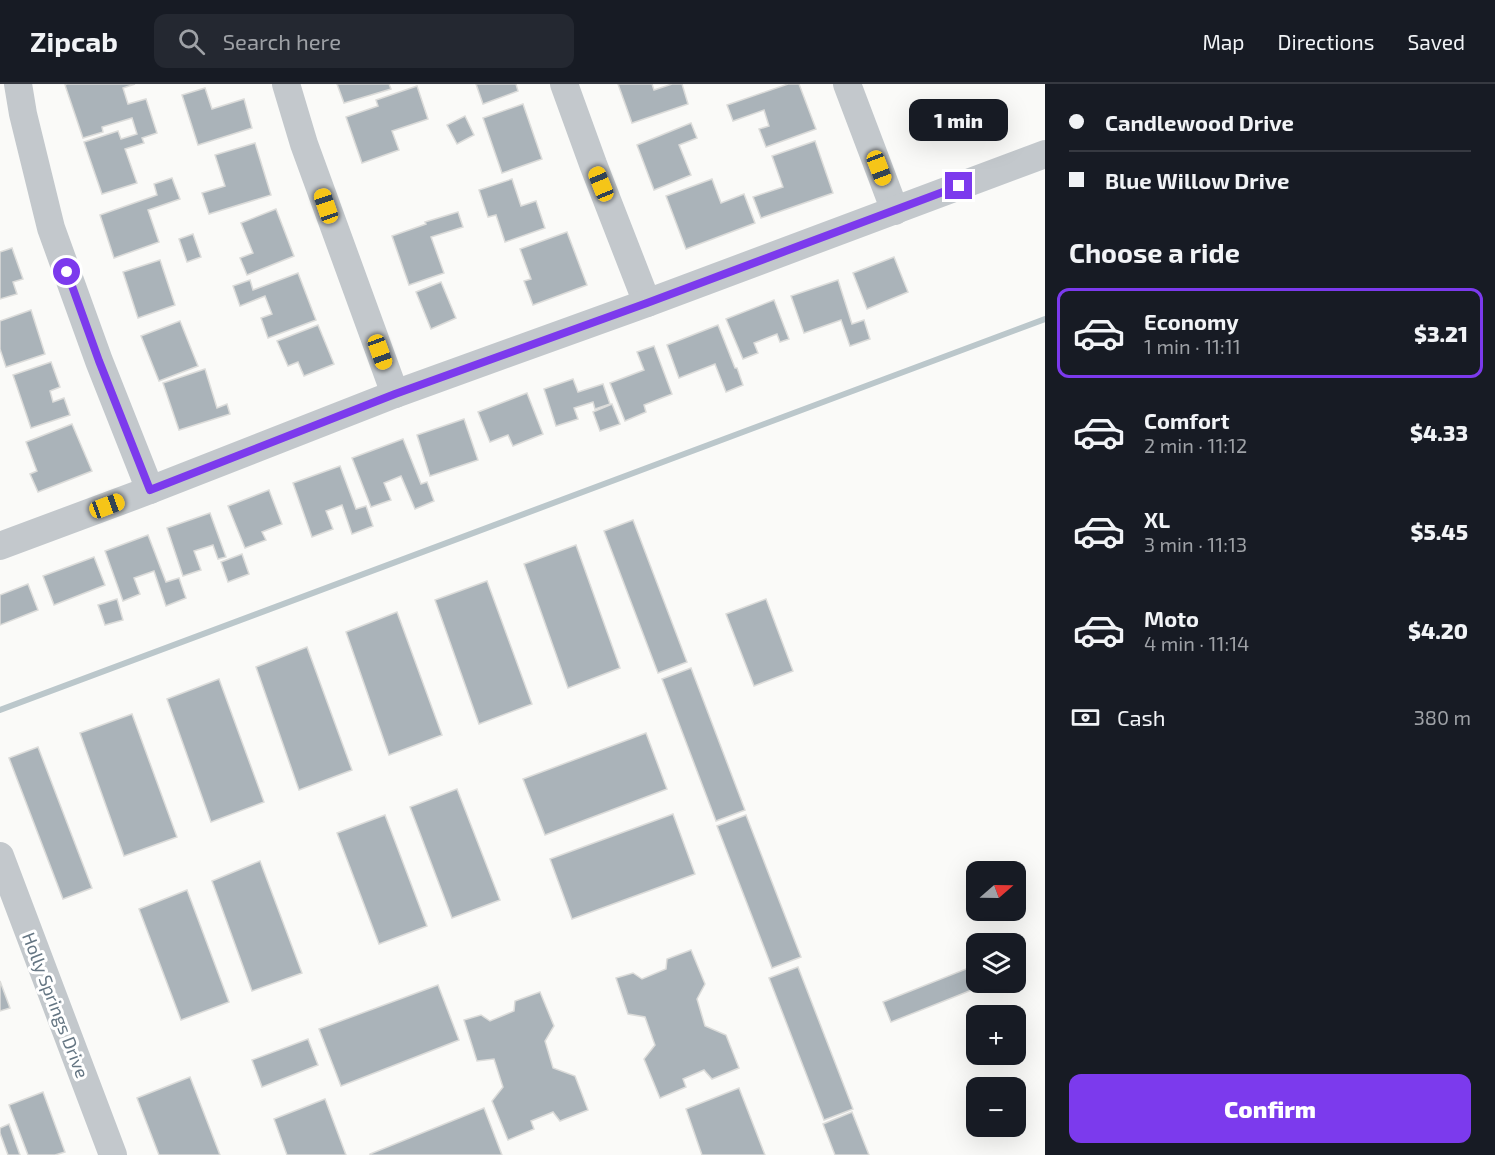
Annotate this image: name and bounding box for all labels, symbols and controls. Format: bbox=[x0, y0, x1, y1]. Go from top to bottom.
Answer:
search box bbox=[154, 14, 574, 68]
text: Zipcab bbox=[30, 24, 118, 58]
icon: search bbox=[175, 25, 208, 58]
text: Search here bbox=[223, 28, 341, 54]
text: Map bbox=[1202, 29, 1245, 54]
text: Directions bbox=[1278, 29, 1374, 54]
text: Saved bbox=[1407, 29, 1465, 54]
callout: 1 min bbox=[910, 99, 1008, 141]
text: 1 min bbox=[934, 108, 983, 132]
text: Candlewood Drive bbox=[1105, 109, 1294, 135]
car bbox=[864, 148, 894, 188]
car bbox=[586, 164, 616, 204]
text: Blue Willow Drive bbox=[1105, 167, 1289, 193]
route end bbox=[945, 172, 972, 199]
car bbox=[312, 186, 340, 226]
text: Choose a ride bbox=[1069, 236, 1240, 268]
route start bbox=[53, 258, 80, 285]
icon: car bbox=[1072, 306, 1126, 360]
text: Economy bbox=[1144, 308, 1239, 334]
text: $3.21 bbox=[1414, 320, 1468, 346]
car bbox=[365, 332, 395, 372]
text: 1 min · 11:11 bbox=[1144, 334, 1241, 358]
icon: car bbox=[1072, 405, 1126, 459]
text: Comfort bbox=[1144, 407, 1229, 433]
text: $4.33 bbox=[1410, 419, 1468, 445]
text: 2 min · 11:12 bbox=[1144, 433, 1247, 457]
car bbox=[87, 491, 127, 521]
icon: car bbox=[1072, 504, 1126, 558]
text: XL bbox=[1144, 506, 1170, 532]
text: $5.45 bbox=[1411, 518, 1468, 544]
text: 3 min · 11:13 bbox=[1144, 532, 1247, 556]
icon: car bbox=[1072, 603, 1126, 657]
text: Moto bbox=[1144, 605, 1199, 631]
text: $4.20 bbox=[1408, 617, 1468, 643]
text: 4 min · 11:14 bbox=[1144, 631, 1249, 655]
icon: cash bbox=[1069, 701, 1102, 734]
text: Cash bbox=[1117, 704, 1166, 730]
text: 380 m bbox=[1414, 705, 1471, 729]
north arrow bbox=[966, 861, 1026, 921]
map controls bbox=[966, 861, 1026, 1137]
street label: Holly Springs Drive bbox=[18, 929, 94, 1081]
button: layers bbox=[966, 933, 1026, 993]
button: + bbox=[966, 1005, 1026, 1065]
button: Confirm bbox=[1069, 1074, 1471, 1143]
button: − bbox=[966, 1077, 1026, 1137]

